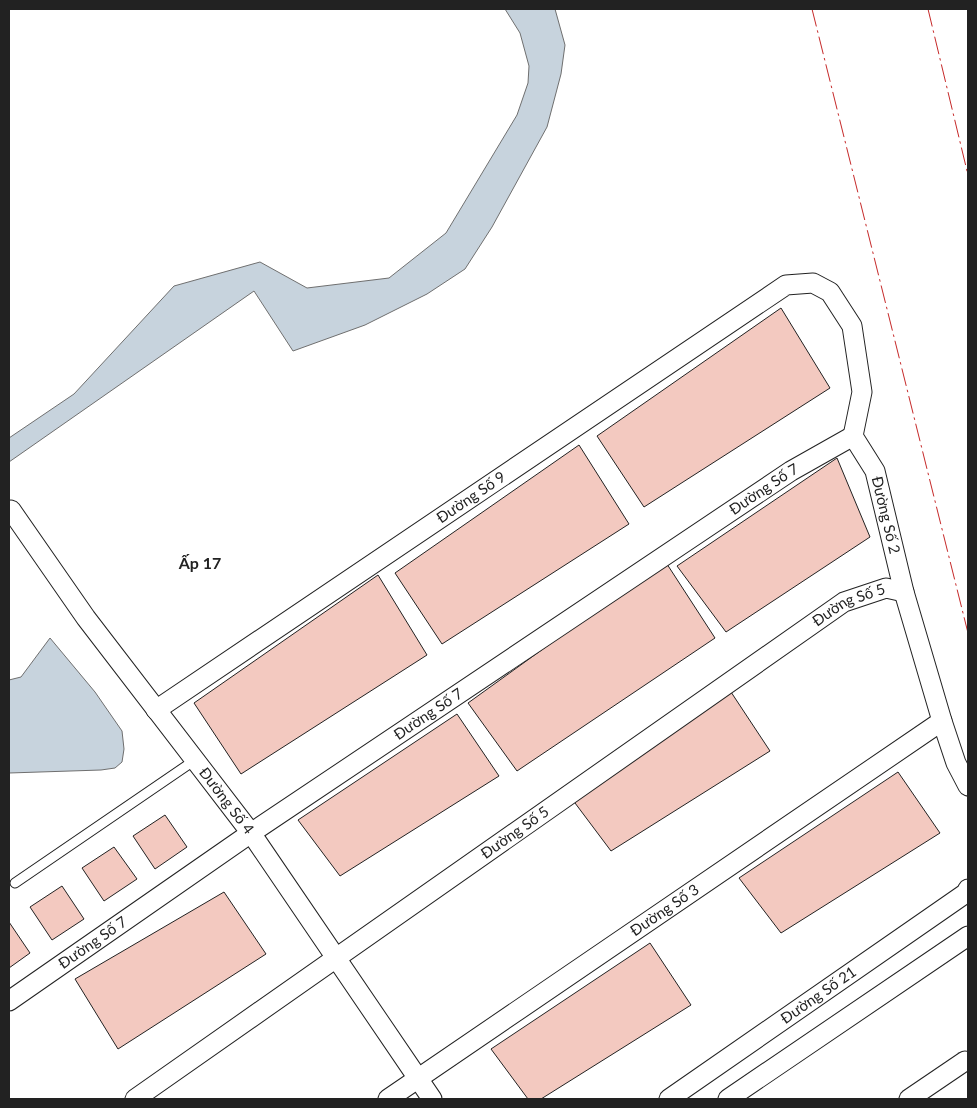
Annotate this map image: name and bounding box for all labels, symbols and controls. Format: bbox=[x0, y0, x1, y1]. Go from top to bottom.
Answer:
street label: Đường Số 7 bbox=[725, 459, 801, 518]
street label: Đường Số 9 bbox=[433, 467, 508, 526]
street label: Đường Số 2 bbox=[869, 474, 905, 555]
district label: Ấp 17 bbox=[178, 553, 221, 572]
street label: Đường Số 5 bbox=[808, 579, 887, 629]
street label: Đường Số 7 bbox=[390, 684, 466, 743]
street label: Đường Số 4 bbox=[196, 763, 259, 837]
street label: Đường Số 5 bbox=[477, 802, 552, 862]
street label: Đường Số 3 bbox=[626, 880, 702, 939]
street label: Đường Số 7 bbox=[55, 912, 130, 972]
street label: Đường Số 21 bbox=[777, 962, 859, 1027]

